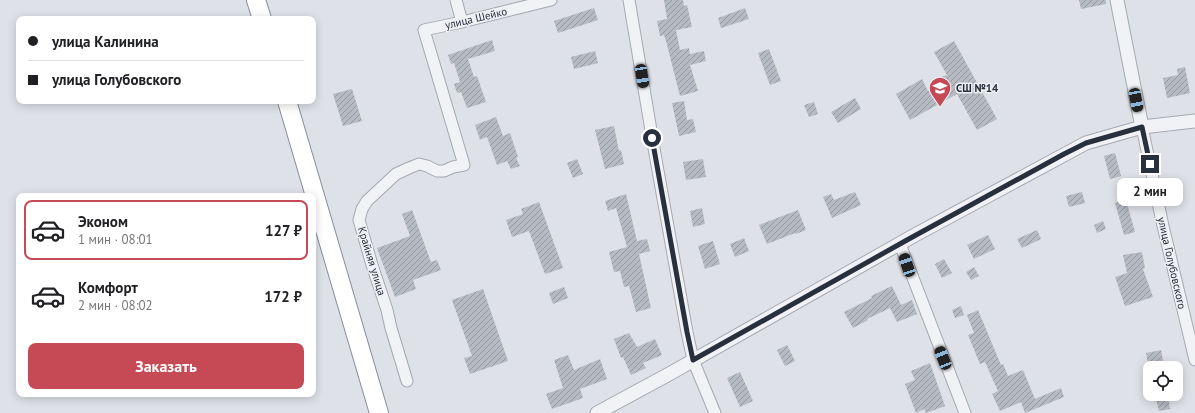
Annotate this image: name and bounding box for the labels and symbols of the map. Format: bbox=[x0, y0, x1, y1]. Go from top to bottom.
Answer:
street label: улица Шейко bbox=[444, 4, 508, 32]
car bbox=[634, 63, 650, 89]
school or university icon: СШ №14 bbox=[927, 75, 953, 108]
place label: СШ №14 bbox=[956, 81, 999, 95]
car bbox=[1128, 87, 1144, 113]
route start bbox=[643, 129, 661, 147]
route end bbox=[1141, 155, 1159, 173]
callout: 2 мин bbox=[1117, 178, 1183, 206]
street label: улица Голубовского bbox=[1155, 216, 1189, 311]
street label: Крайняя улица bbox=[355, 225, 389, 297]
car bbox=[897, 252, 917, 278]
car bbox=[933, 345, 953, 371]

